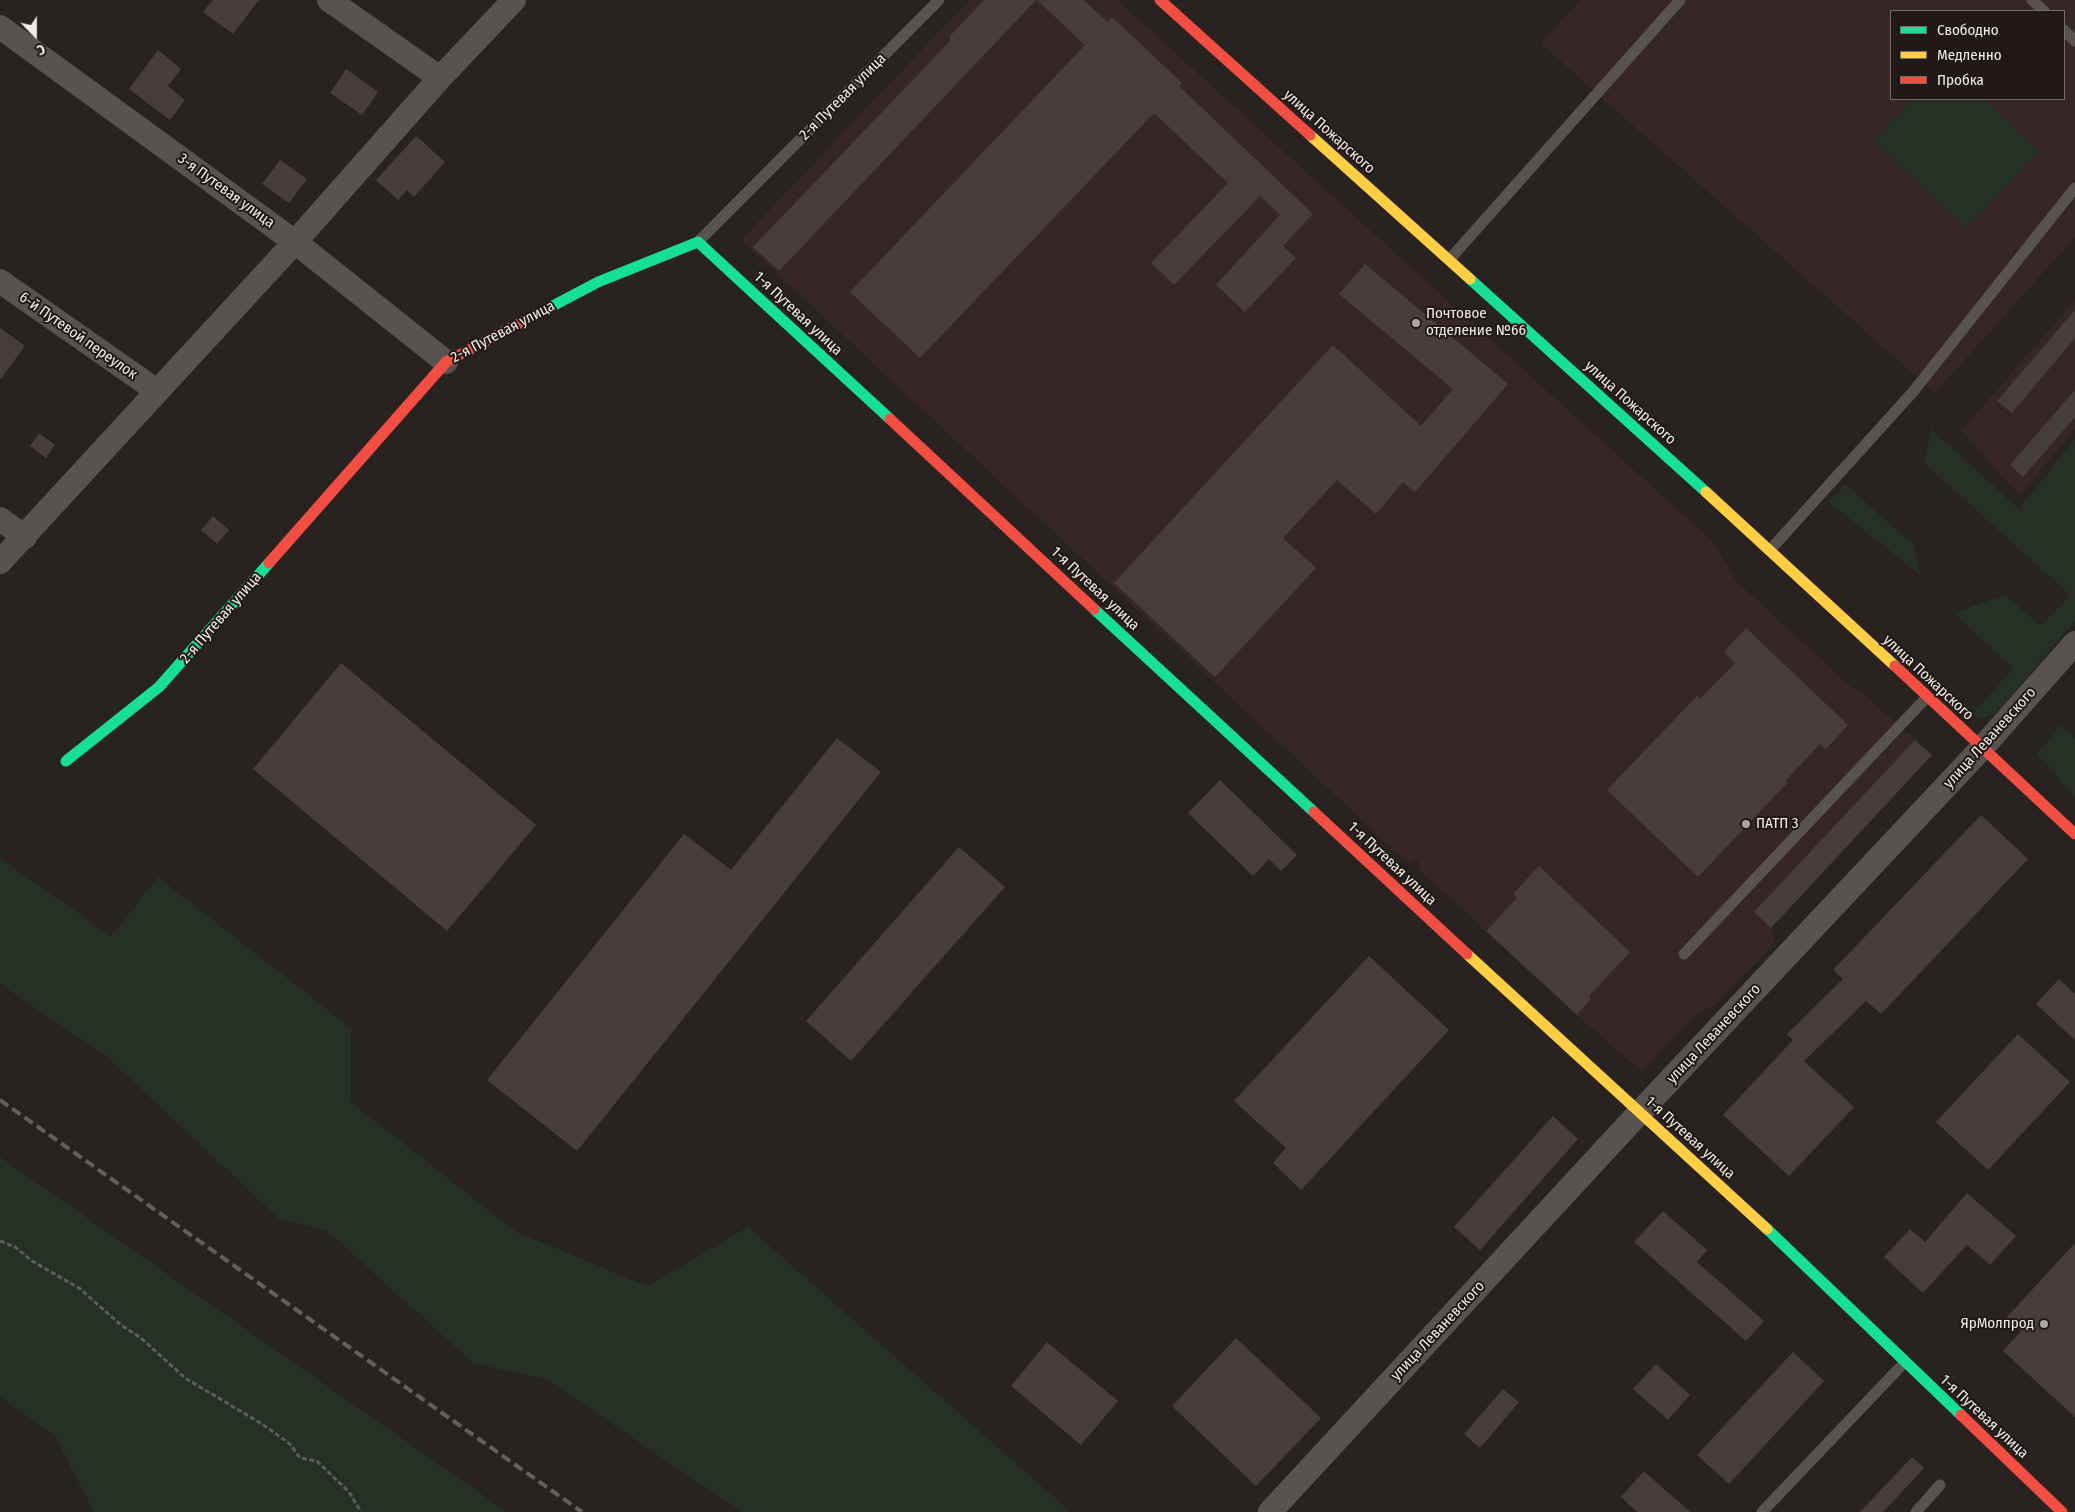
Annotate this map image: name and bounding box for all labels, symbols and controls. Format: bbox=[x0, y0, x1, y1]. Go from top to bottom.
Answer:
north arrow bbox=[10, 10, 60, 60]
legend bbox=[1890, 10, 2065, 100]
text: Свободно bbox=[1937, 21, 1999, 39]
text: С bbox=[34, 40, 47, 59]
text: Медленно bbox=[1937, 46, 2002, 64]
street label: 2-я Путевая улица bbox=[796, 50, 890, 144]
text: Пробка bbox=[1937, 71, 1984, 89]
street label: улица Пожарского bbox=[1279, 86, 1379, 178]
street label: 3-я Путевая улица bbox=[174, 150, 278, 232]
street label: 1-я Путевая улица bbox=[750, 268, 846, 360]
street label: 6-й Путевой переулок bbox=[15, 288, 141, 384]
street label: 2-я Путевая улица bbox=[448, 297, 558, 367]
place label: Почтовое отделение №66 bbox=[1426, 305, 1526, 340]
marker: Почтовое отделение №66 bbox=[1410, 317, 1422, 329]
street label: улица Пожарского bbox=[1580, 357, 1680, 449]
street label: 1-я Путевая улица bbox=[1047, 543, 1143, 635]
street label: 2-я Путевая улица bbox=[176, 569, 266, 667]
street label: улица Пожарского bbox=[1879, 631, 1977, 725]
street label: улица Леваневского bbox=[1940, 684, 2040, 792]
place label: ПАТП 3 bbox=[1756, 815, 1798, 833]
street label: 1-я Путевая улица bbox=[1344, 818, 1440, 910]
marker: ПАТП 3 bbox=[1740, 818, 1752, 830]
street label: улица Леваневского bbox=[1663, 981, 1765, 1087]
street label: 1-я Путевая улица bbox=[1642, 1093, 1738, 1183]
street label: улица Леваневского bbox=[1387, 1278, 1489, 1384]
place label: ЯрМолпрод bbox=[1960, 1315, 2034, 1333]
marker: ЯрМолпрод bbox=[2038, 1318, 2050, 1330]
street label: 1-я Путевая улица bbox=[1936, 1371, 2032, 1463]

